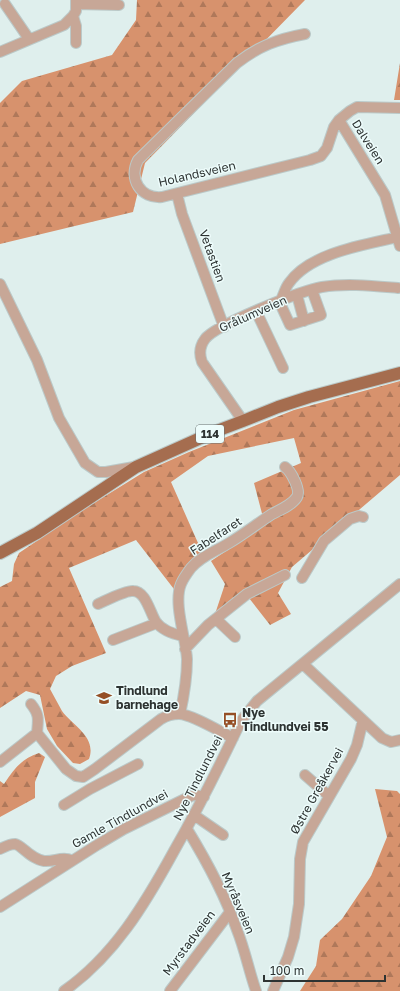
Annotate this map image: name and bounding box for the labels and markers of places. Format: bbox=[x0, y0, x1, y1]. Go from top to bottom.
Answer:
place label: Tindlund barnehage bbox=[116, 683, 178, 712]
school or university icon: Tindlund barnehage bbox=[95, 689, 113, 707]
place label: Nye Tindlundvei 55 bbox=[242, 705, 329, 734]
bus stop icon: Nye Tindlundvei 55 bbox=[221, 711, 239, 729]

